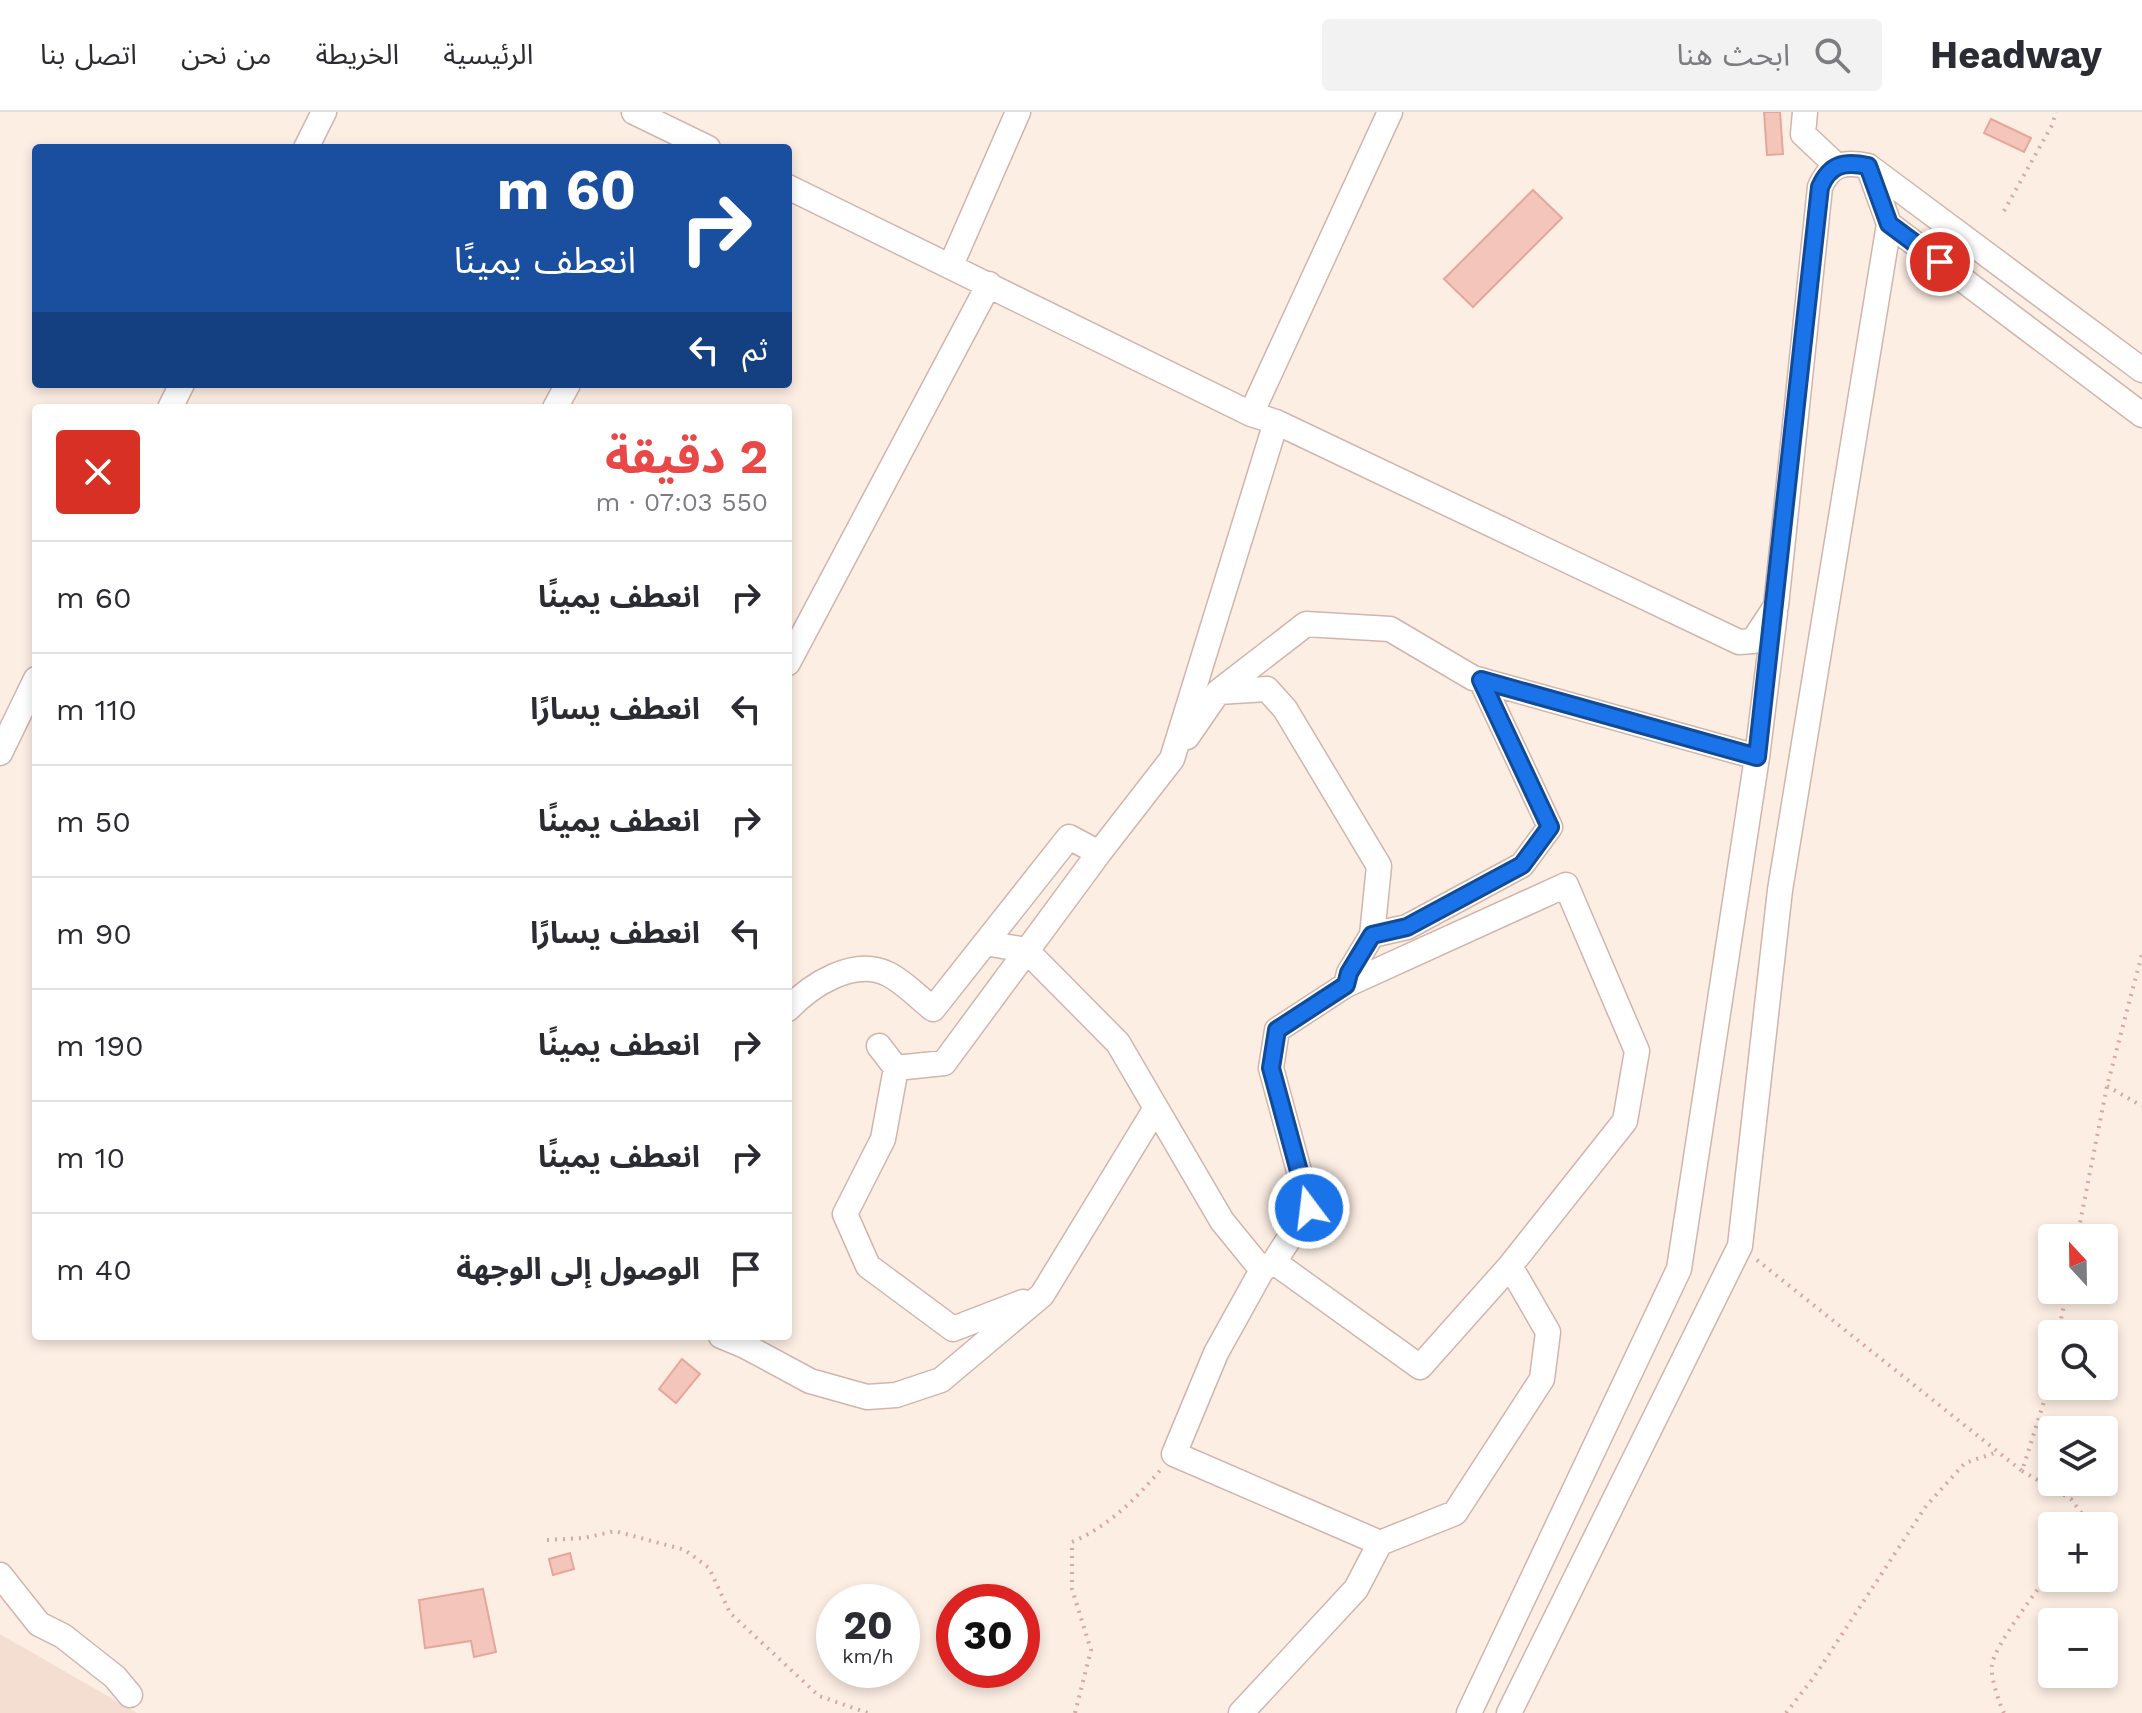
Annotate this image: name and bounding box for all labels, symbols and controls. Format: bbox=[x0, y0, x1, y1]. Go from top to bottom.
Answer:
search box bbox=[1322, 19, 1882, 91]
icon: search bbox=[1810, 33, 1854, 77]
text: Headway bbox=[1930, 33, 2102, 77]
text: ابحث هنا bbox=[1676, 37, 1790, 72]
text: اتصل بنا bbox=[40, 38, 137, 71]
text: من نحن bbox=[181, 38, 271, 71]
text: الخريطة bbox=[315, 38, 399, 71]
text: الرئيسية bbox=[443, 38, 533, 71]
text: 60 m bbox=[497, 157, 636, 223]
icon: right bbox=[664, 176, 768, 280]
pin bbox=[1906, 228, 1974, 296]
text: انعطف يمينًا bbox=[454, 240, 636, 282]
icon: arrive bbox=[1918, 240, 1962, 284]
icon: left bbox=[682, 328, 726, 372]
text: ثم bbox=[742, 332, 768, 367]
text: 2 دقيقة bbox=[605, 428, 768, 485]
button: close bbox=[56, 430, 140, 514]
text: 550 m · 07:03 bbox=[596, 487, 768, 517]
icon: right bbox=[724, 575, 768, 619]
text: انعطف يمينًا bbox=[538, 579, 700, 614]
text: 60 m bbox=[56, 580, 132, 615]
icon: left bbox=[724, 687, 768, 731]
text: انعطف يسارًا bbox=[530, 691, 700, 726]
text: 110 m bbox=[56, 692, 137, 727]
icon: right bbox=[724, 799, 768, 843]
text: انعطف يمينًا bbox=[538, 803, 700, 838]
text: 50 m bbox=[56, 804, 131, 839]
icon: left bbox=[724, 911, 768, 955]
text: انعطف يسارًا bbox=[530, 915, 700, 950]
text: 90 m bbox=[56, 916, 132, 951]
icon: right bbox=[724, 1023, 768, 1067]
text: انعطف يمينًا bbox=[538, 1027, 700, 1062]
text: 190 m bbox=[56, 1028, 144, 1063]
icon: right bbox=[724, 1135, 768, 1179]
text: انعطف يمينًا bbox=[538, 1139, 700, 1174]
text: 10 m bbox=[56, 1140, 125, 1175]
position arrow bbox=[1267, 1166, 1351, 1250]
north arrow bbox=[2038, 1224, 2118, 1304]
map controls bbox=[2038, 1224, 2118, 1688]
icon: arrive bbox=[724, 1247, 768, 1291]
text: الوصول إلى الوجهة bbox=[456, 1251, 700, 1286]
text: 40 m bbox=[56, 1252, 132, 1287]
button: search bbox=[2038, 1320, 2118, 1400]
button: layers bbox=[2038, 1416, 2118, 1496]
button: + bbox=[2038, 1512, 2118, 1592]
speed limit sign: 30 bbox=[936, 1584, 1040, 1688]
text: 20 bbox=[843, 1602, 893, 1649]
button: − bbox=[2038, 1608, 2118, 1688]
text: km/h bbox=[842, 1644, 894, 1668]

